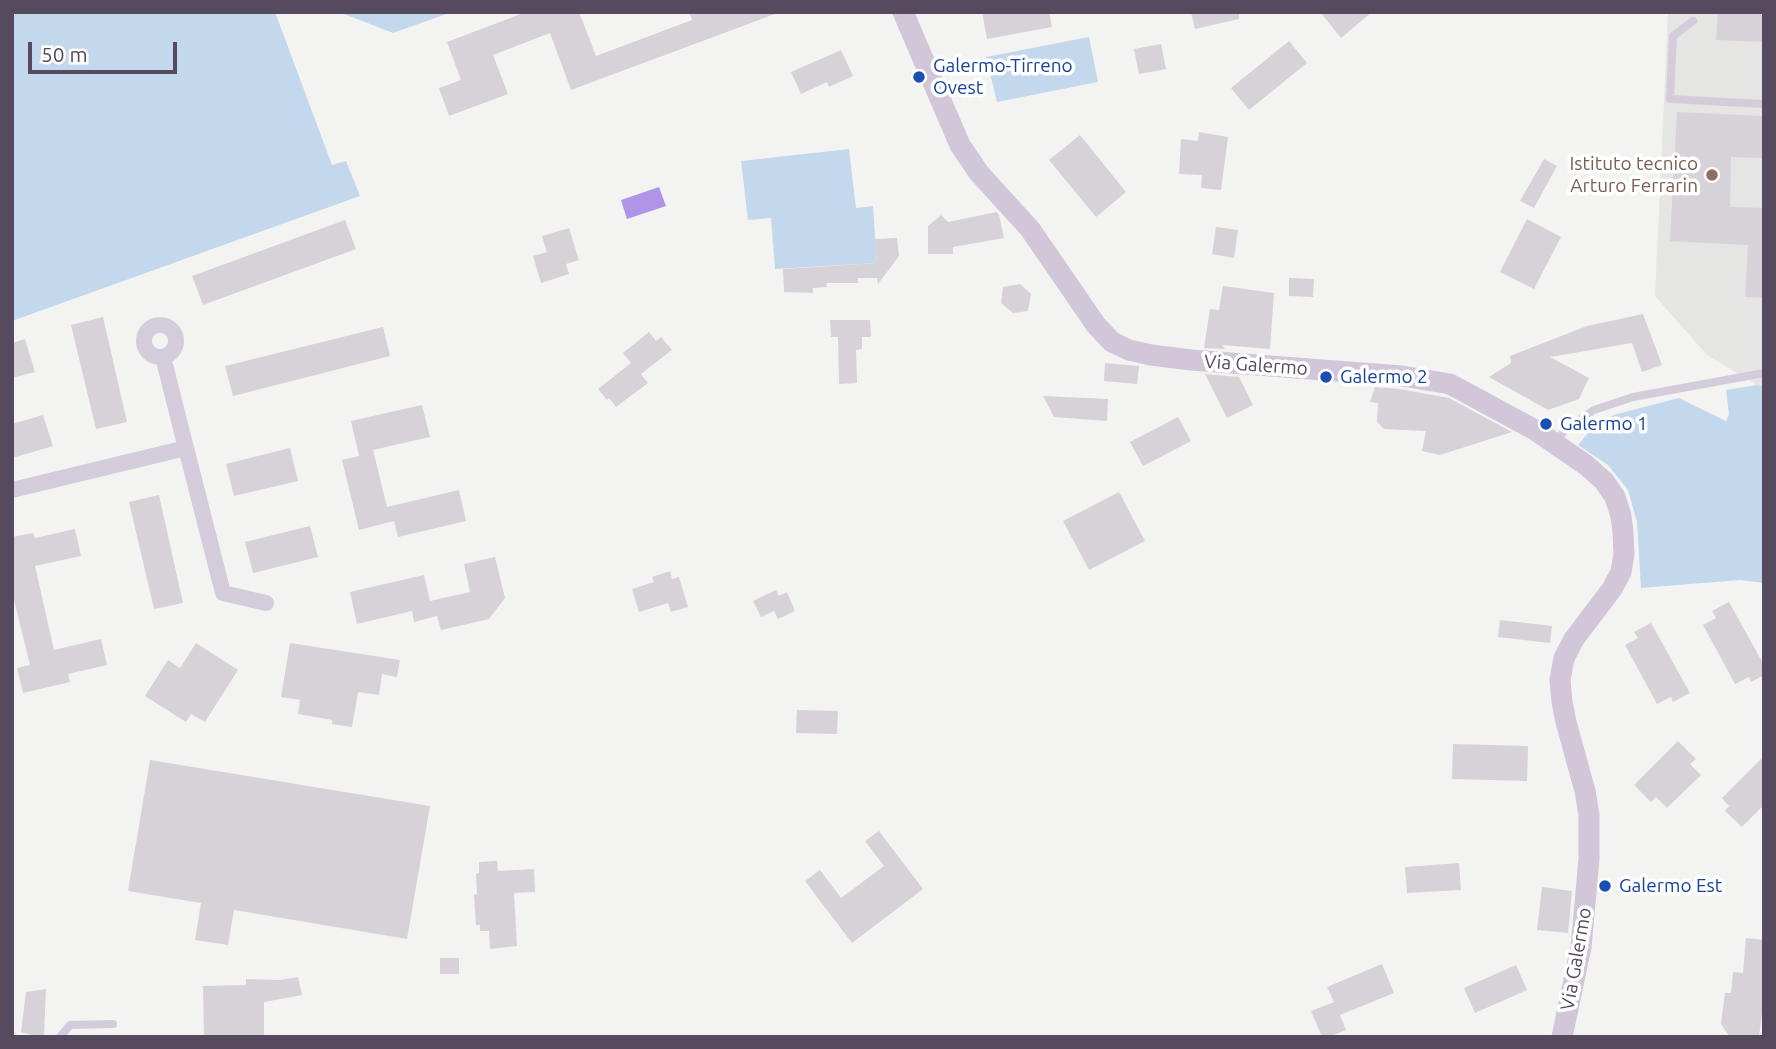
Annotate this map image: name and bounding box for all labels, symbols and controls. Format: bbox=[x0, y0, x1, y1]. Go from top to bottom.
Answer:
scale bar bbox=[32, 28, 180, 72]
text: 50 m bbox=[41, 42, 88, 66]
place label: Galermo-Tirreno Ovest bbox=[933, 55, 1073, 99]
marker: Galermo-Tirreno Ovest bbox=[911, 69, 927, 85]
place label: Istituto tecnico Arturo Ferrarin bbox=[1569, 153, 1698, 197]
marker: Istituto tecnico Arturo Ferrarin bbox=[1704, 167, 1720, 183]
street label: Via Galermo bbox=[1203, 350, 1309, 380]
place label: Galermo 2 bbox=[1340, 366, 1428, 388]
marker: Galermo 2 bbox=[1318, 369, 1334, 385]
place label: Galermo 1 bbox=[1560, 413, 1648, 435]
marker: Galermo 1 bbox=[1538, 416, 1554, 432]
place label: Galermo Est bbox=[1619, 875, 1722, 897]
marker: Galermo Est bbox=[1597, 878, 1613, 894]
street label: Via Galermo bbox=[1556, 906, 1596, 1012]

